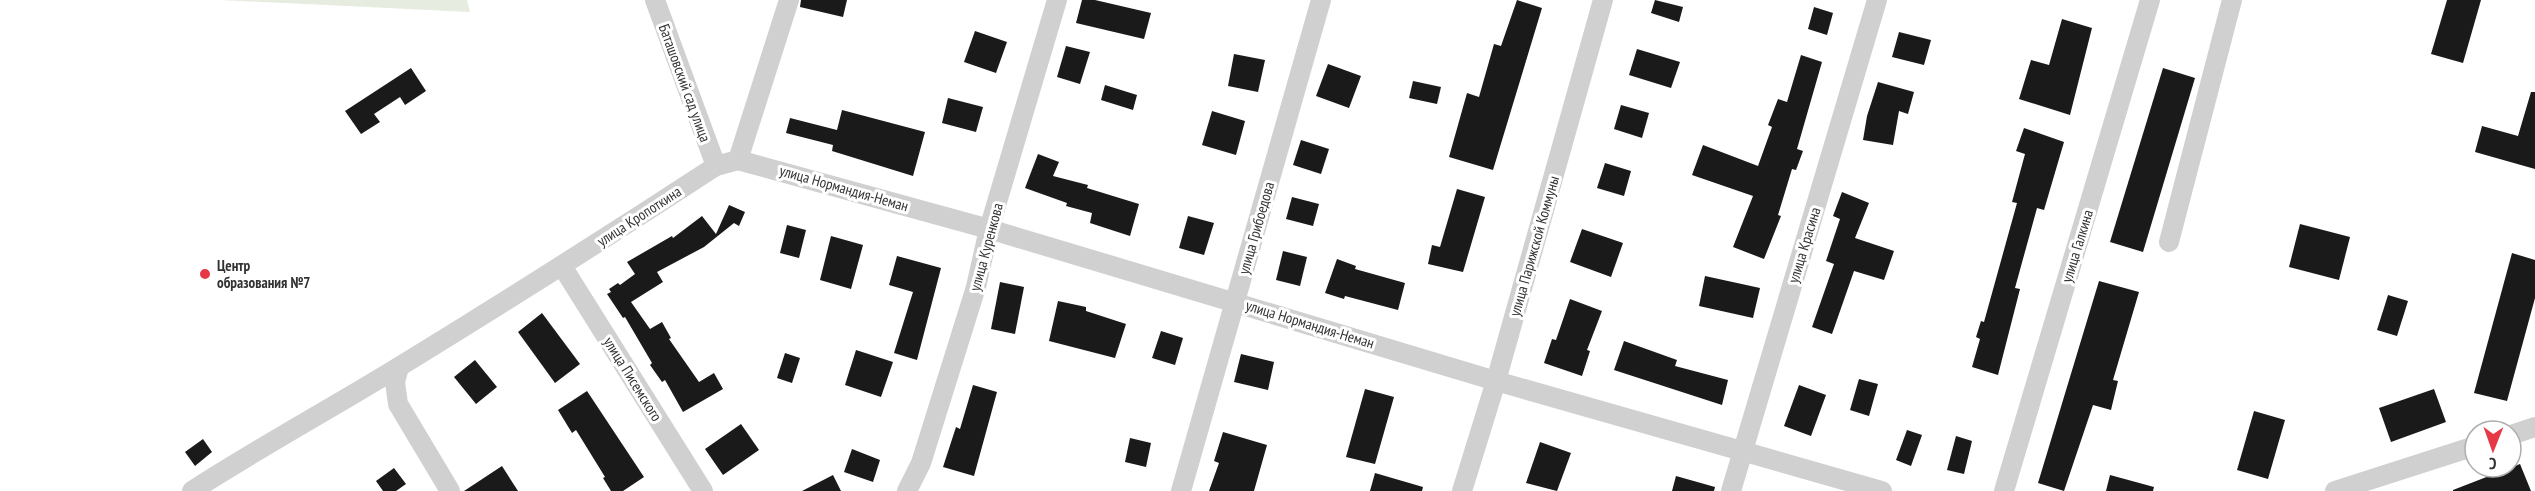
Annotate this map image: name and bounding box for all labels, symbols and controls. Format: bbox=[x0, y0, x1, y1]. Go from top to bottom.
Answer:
street label: Баташовский сад улица bbox=[655, 21, 715, 145]
street label: улица Нормандия-Неман bbox=[777, 161, 911, 215]
street label: улица Парижской Коммуны bbox=[1505, 174, 1563, 318]
street label: улица Грибоедова bbox=[1234, 180, 1278, 276]
street label: улица Кропоткина bbox=[593, 182, 685, 250]
street label: улица Куренкова bbox=[965, 201, 1007, 293]
street label: улица Красина bbox=[1783, 205, 1825, 285]
street label: улица Галкина bbox=[2057, 207, 2097, 285]
place label: Центр образования №7 bbox=[217, 256, 311, 292]
marker: Центр образования №7 bbox=[198, 267, 212, 281]
street label: улица Нормандия-Неман bbox=[1244, 295, 1376, 353]
street label: улица Писемского bbox=[600, 333, 666, 425]
north arrow bbox=[2463, 419, 2523, 479]
text: С bbox=[2488, 454, 2497, 474]

